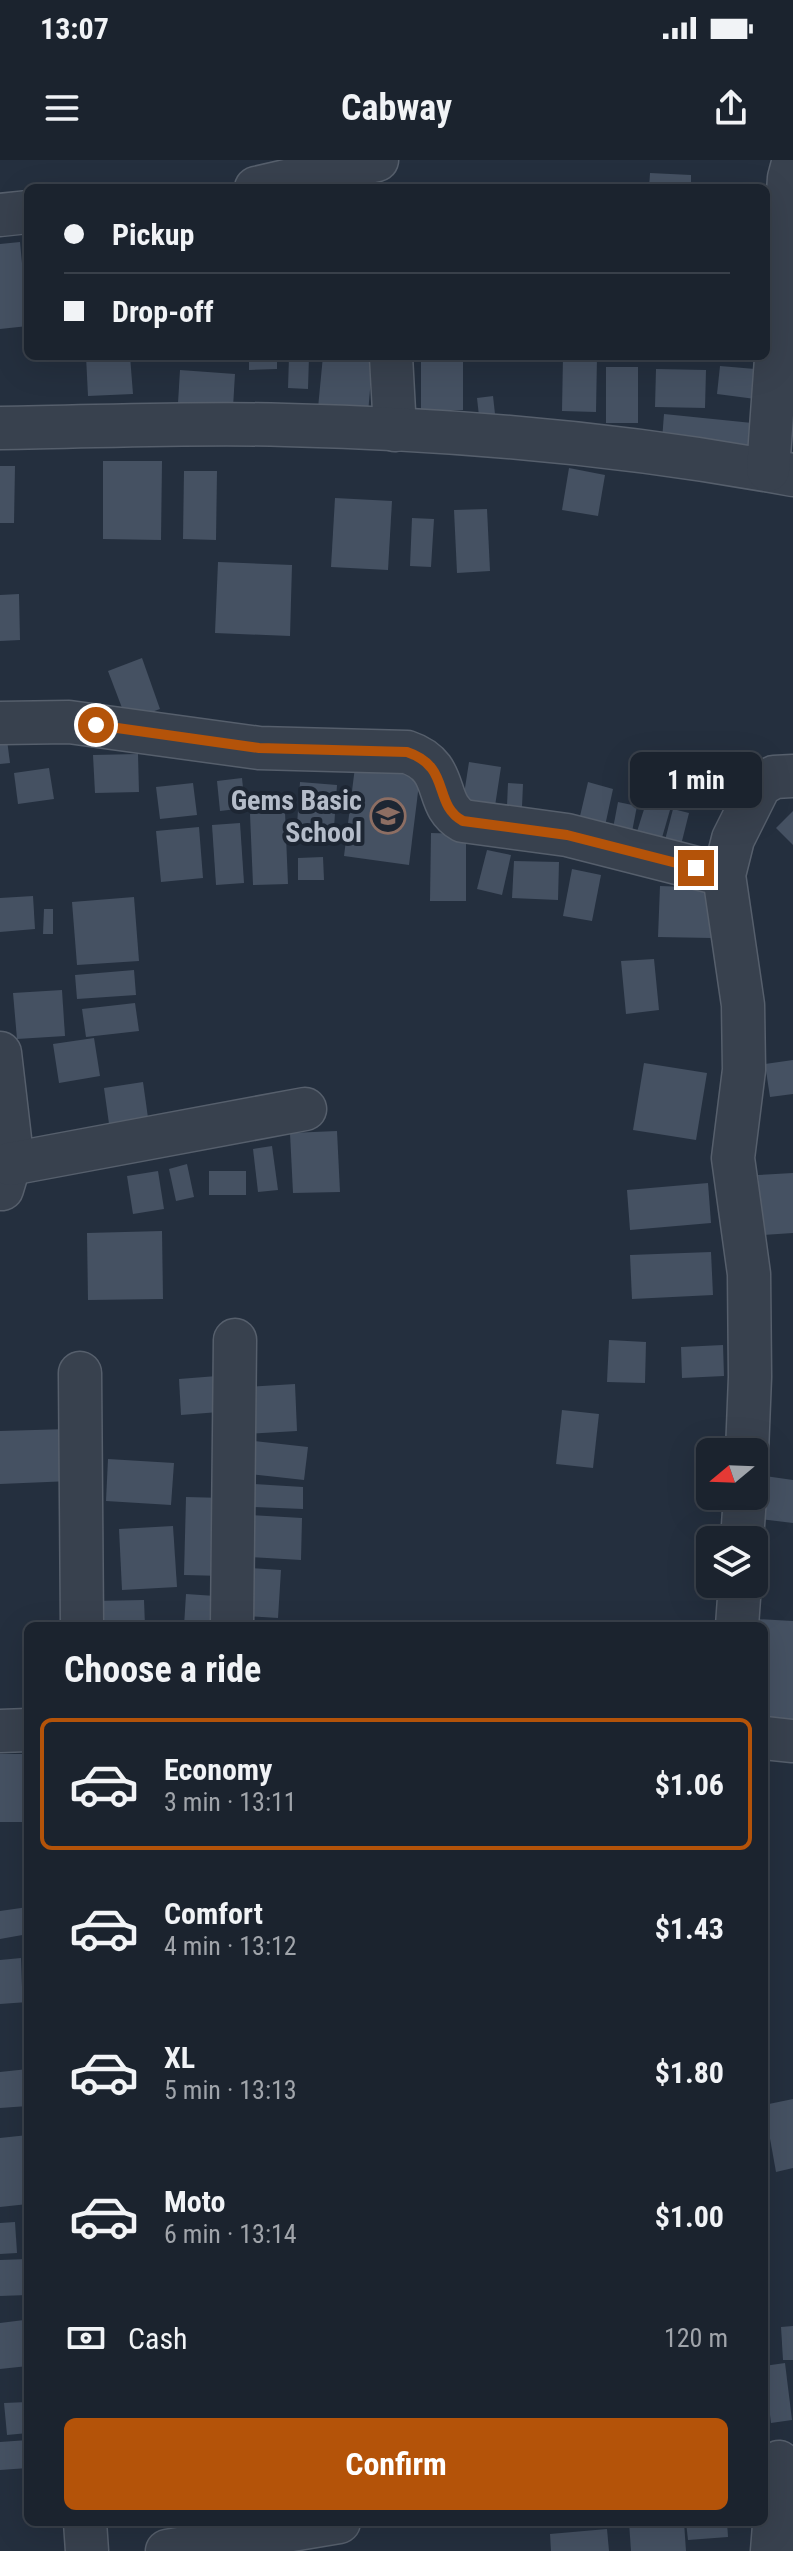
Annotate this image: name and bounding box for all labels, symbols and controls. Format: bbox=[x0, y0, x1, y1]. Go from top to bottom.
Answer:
text: 13:07 bbox=[40, 11, 109, 46]
icon: menu bbox=[40, 86, 84, 130]
icon: share bbox=[709, 86, 753, 130]
text: Cabway bbox=[341, 87, 452, 129]
text: Pickup bbox=[112, 217, 194, 252]
text: Drop-off bbox=[112, 294, 214, 329]
route start bbox=[78, 707, 114, 743]
callout: 1 min bbox=[630, 752, 762, 808]
text: 1 min bbox=[667, 765, 725, 795]
place label: Gems Basic School bbox=[231, 784, 362, 849]
school or university icon: Gems Basic School bbox=[369, 797, 407, 835]
route end bbox=[678, 850, 714, 886]
north arrow bbox=[696, 1438, 768, 1510]
map controls bbox=[696, 1438, 768, 1598]
button: layers bbox=[696, 1526, 768, 1598]
text: Choose a ride bbox=[64, 1649, 261, 1691]
icon: car bbox=[68, 1748, 140, 1820]
text: Economy bbox=[164, 1752, 272, 1787]
text: $1.06 bbox=[655, 1767, 724, 1802]
text: 3 min · 13:11 bbox=[164, 1787, 297, 1817]
icon: car bbox=[68, 1892, 140, 1964]
text: Comfort bbox=[164, 1896, 263, 1931]
text: $1.43 bbox=[655, 1911, 724, 1946]
text: 4 min · 13:12 bbox=[164, 1931, 297, 1961]
icon: car bbox=[68, 2036, 140, 2108]
text: XL bbox=[164, 2040, 195, 2075]
text: $1.80 bbox=[655, 2055, 724, 2090]
text: 5 min · 13:13 bbox=[164, 2075, 297, 2105]
icon: car bbox=[68, 2180, 140, 2252]
text: Moto bbox=[164, 2184, 225, 2219]
text: $1.00 bbox=[655, 2199, 724, 2234]
text: 6 min · 13:14 bbox=[164, 2219, 297, 2249]
icon: cash bbox=[64, 2316, 108, 2360]
text: Cash bbox=[128, 2321, 188, 2356]
text: 120 m bbox=[664, 2323, 728, 2353]
button: Confirm bbox=[64, 2418, 728, 2510]

